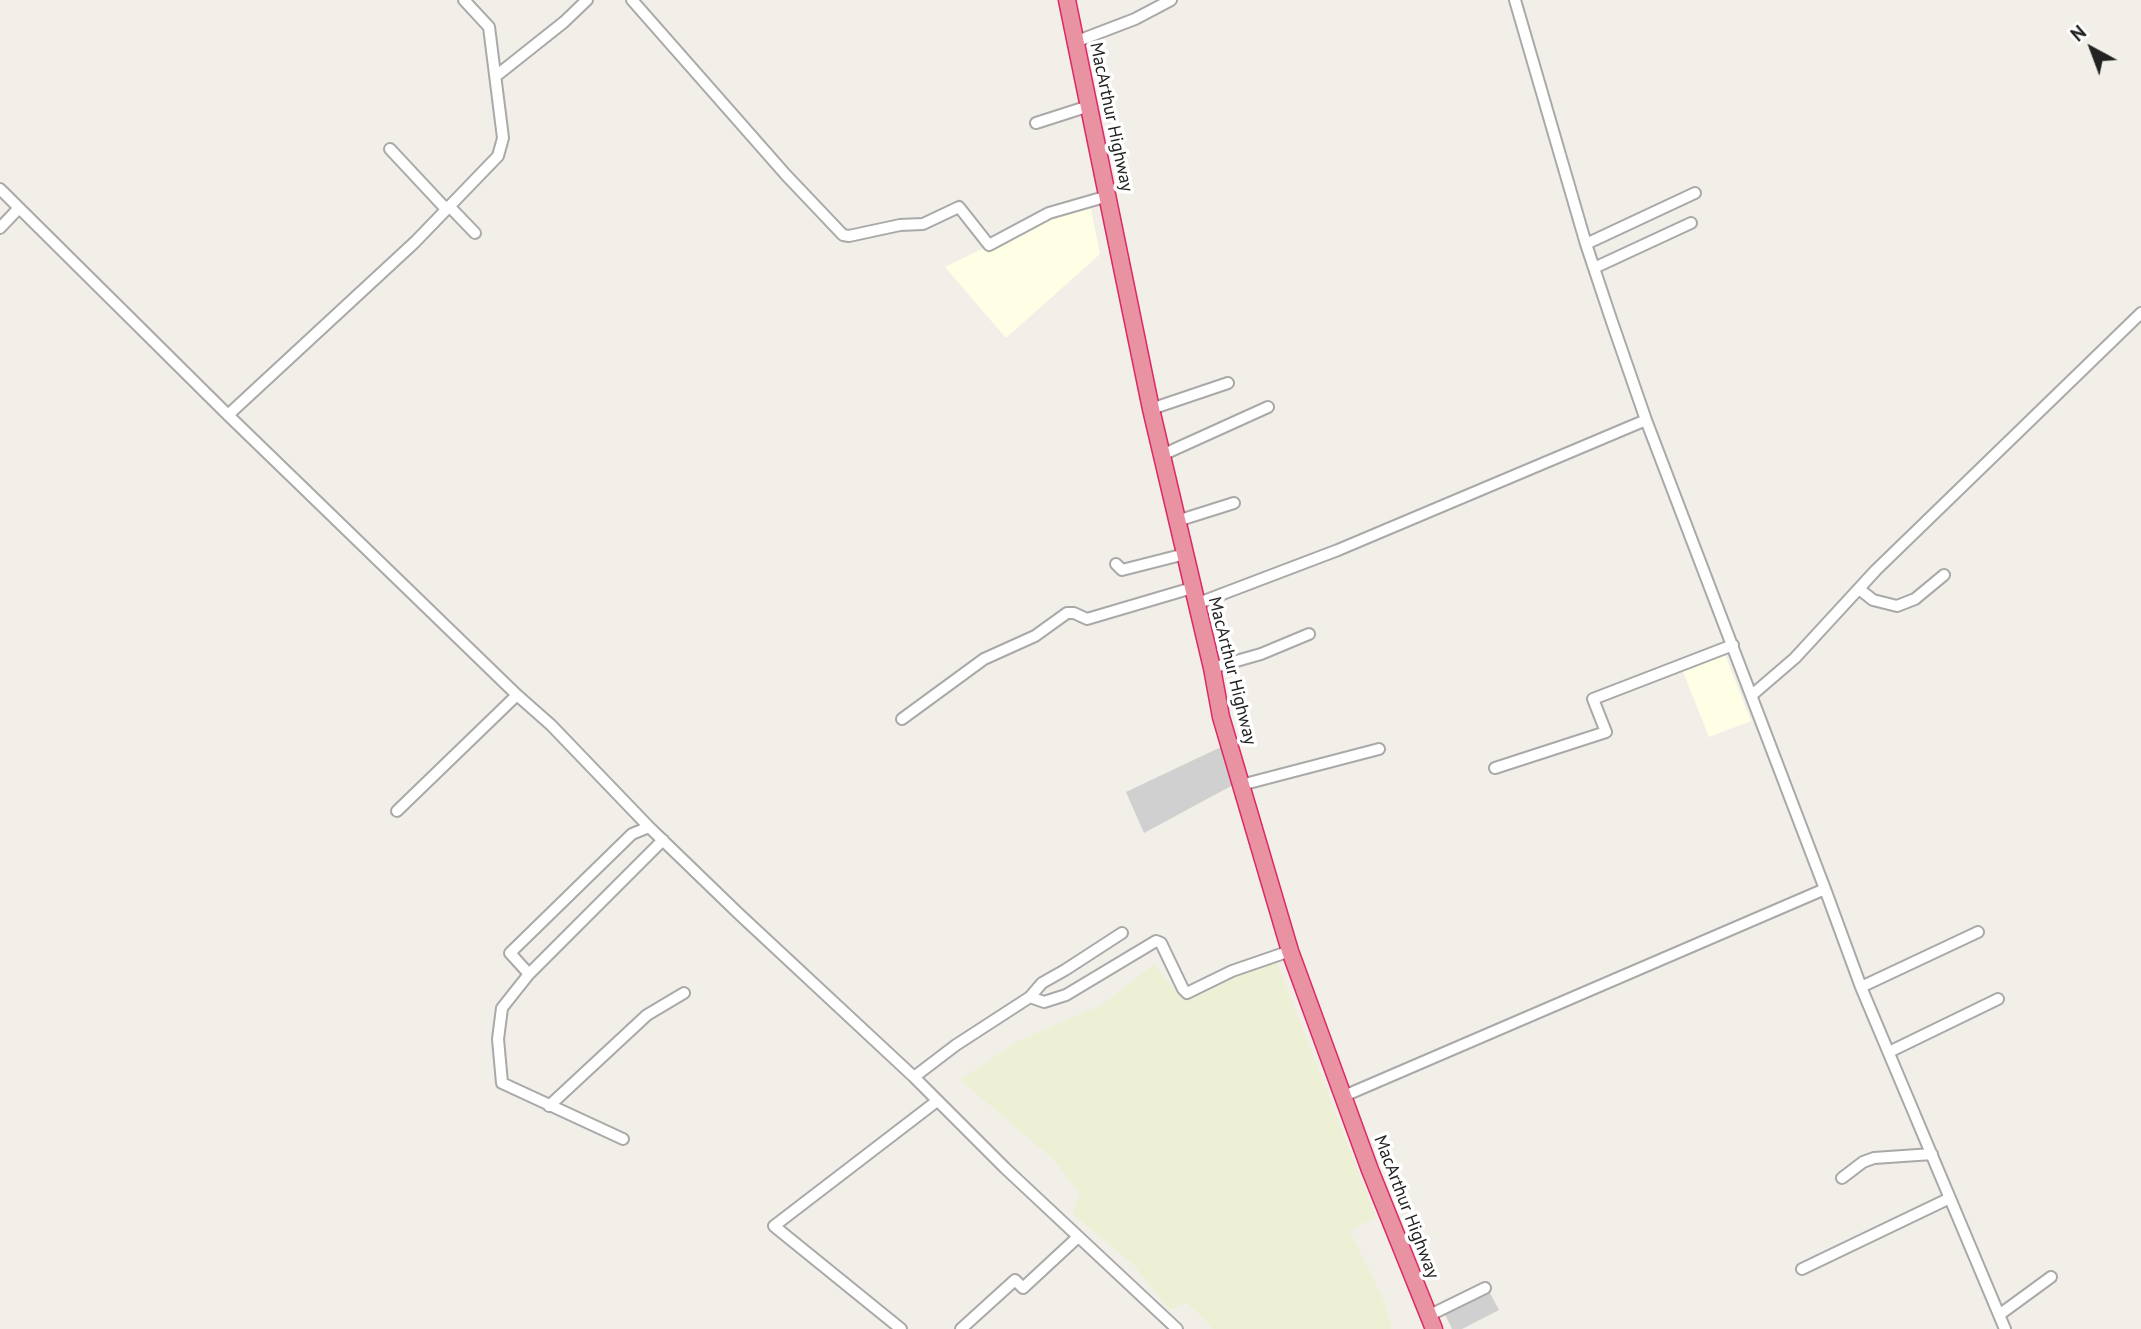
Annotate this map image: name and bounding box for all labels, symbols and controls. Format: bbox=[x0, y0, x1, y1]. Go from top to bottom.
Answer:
north arrow bbox=[2057, 14, 2127, 84]
text: N bbox=[2066, 20, 2091, 46]
street label: MacArthur Highway bbox=[1085, 40, 1137, 194]
street label: MacArthur Highway bbox=[1203, 595, 1261, 747]
street label: MacArthur Highway bbox=[1369, 1132, 1443, 1282]

